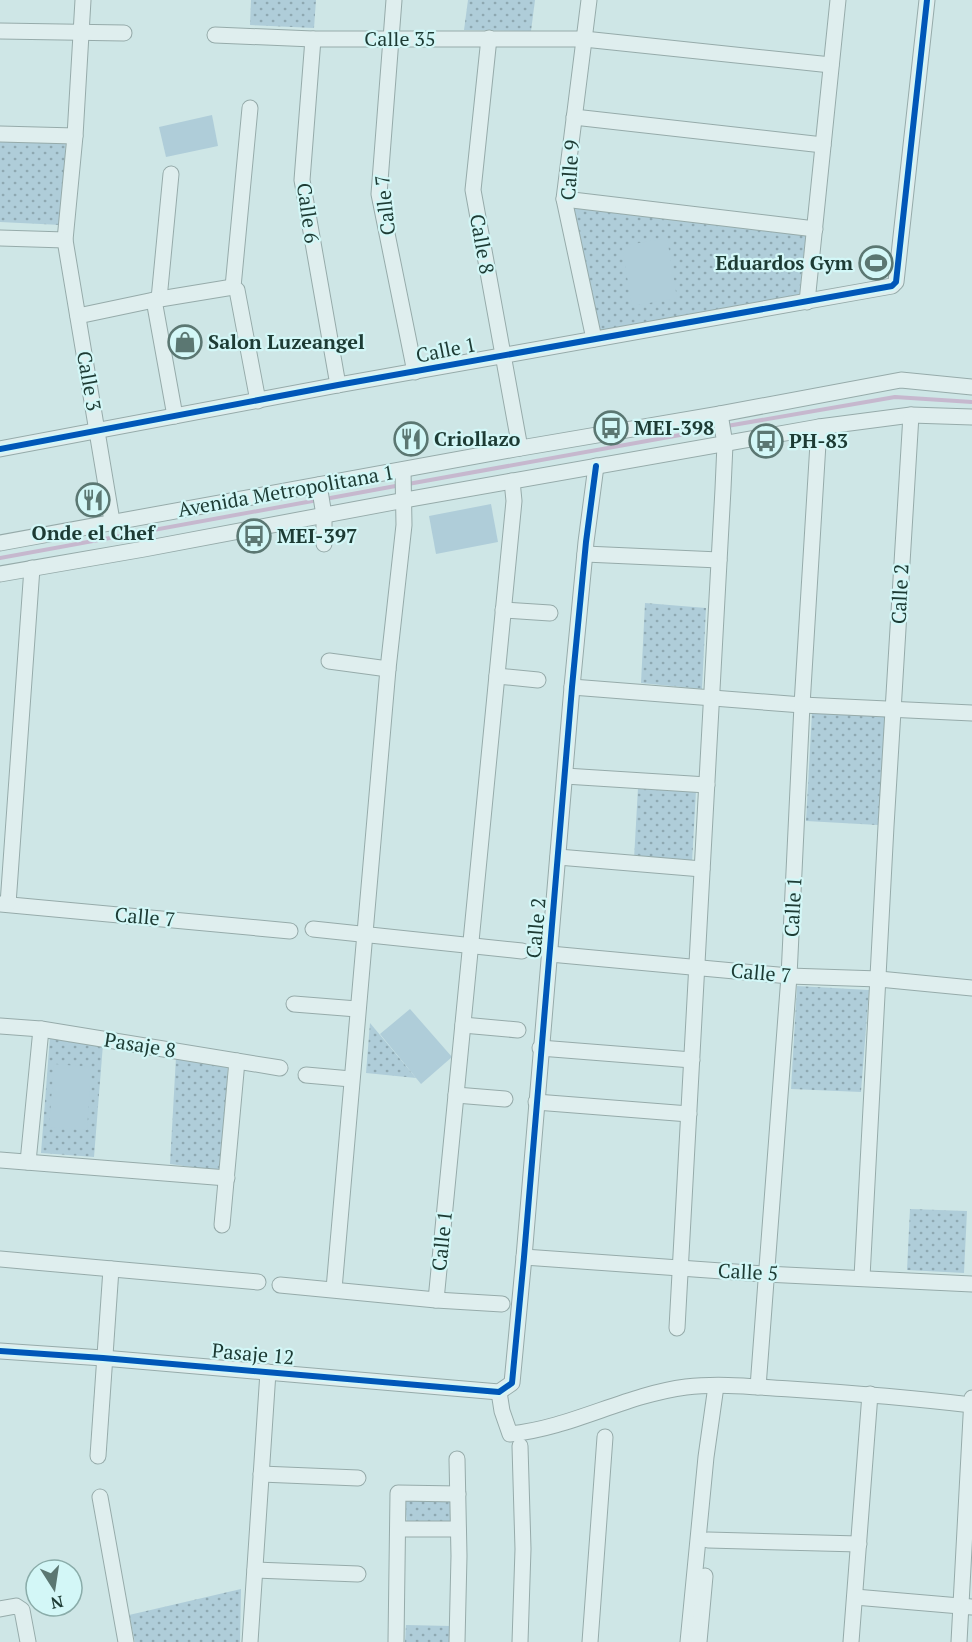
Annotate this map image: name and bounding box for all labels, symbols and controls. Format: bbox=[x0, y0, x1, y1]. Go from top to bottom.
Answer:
street label: Calle 35 bbox=[364, 25, 436, 52]
street label: Calle 9 bbox=[554, 139, 585, 201]
street label: Calle 7 bbox=[368, 174, 401, 237]
street label: Calle 6 bbox=[291, 181, 326, 245]
street label: Calle 8 bbox=[464, 212, 501, 276]
sports icon: Eduardos Gym bbox=[858, 245, 894, 281]
place label: Eduardos Gym bbox=[715, 249, 854, 276]
shop icon: Salon Luzeangel bbox=[167, 324, 203, 360]
place label: Salon Luzeangel bbox=[208, 328, 365, 355]
street label: Calle 1 bbox=[414, 330, 478, 369]
street label: Calle 3 bbox=[71, 349, 108, 413]
bus stop icon: MEI-398 bbox=[593, 410, 629, 446]
place label: MEI-398 bbox=[634, 414, 714, 441]
restaurant icon: Criollazo bbox=[393, 421, 429, 457]
bus stop icon: PH-83 bbox=[748, 423, 784, 459]
place label: Criollazo bbox=[434, 425, 521, 452]
place label: PH-83 bbox=[789, 427, 848, 454]
street label: Avenida Metropolitana 1 bbox=[176, 458, 396, 523]
restaurant icon: Onde el Chef bbox=[75, 482, 111, 518]
bus stop icon: MEI-397 bbox=[236, 518, 272, 554]
place label: Onde el Chef bbox=[32, 519, 156, 546]
place label: MEI-397 bbox=[277, 522, 357, 549]
street label: Calle 2 bbox=[884, 563, 915, 625]
street label: Calle 1 bbox=[777, 876, 808, 938]
street label: Calle 2 bbox=[519, 897, 552, 959]
street label: Calle 7 bbox=[114, 900, 176, 933]
street label: Calle 7 bbox=[730, 956, 792, 989]
street label: Pasaje 8 bbox=[102, 1026, 178, 1063]
street label: Calle 1 bbox=[425, 1209, 458, 1272]
street label: Calle 5 bbox=[717, 1256, 779, 1287]
street label: Pasaje 12 bbox=[211, 1336, 295, 1371]
north arrow bbox=[24, 1558, 84, 1618]
text: N bbox=[49, 1591, 65, 1615]

